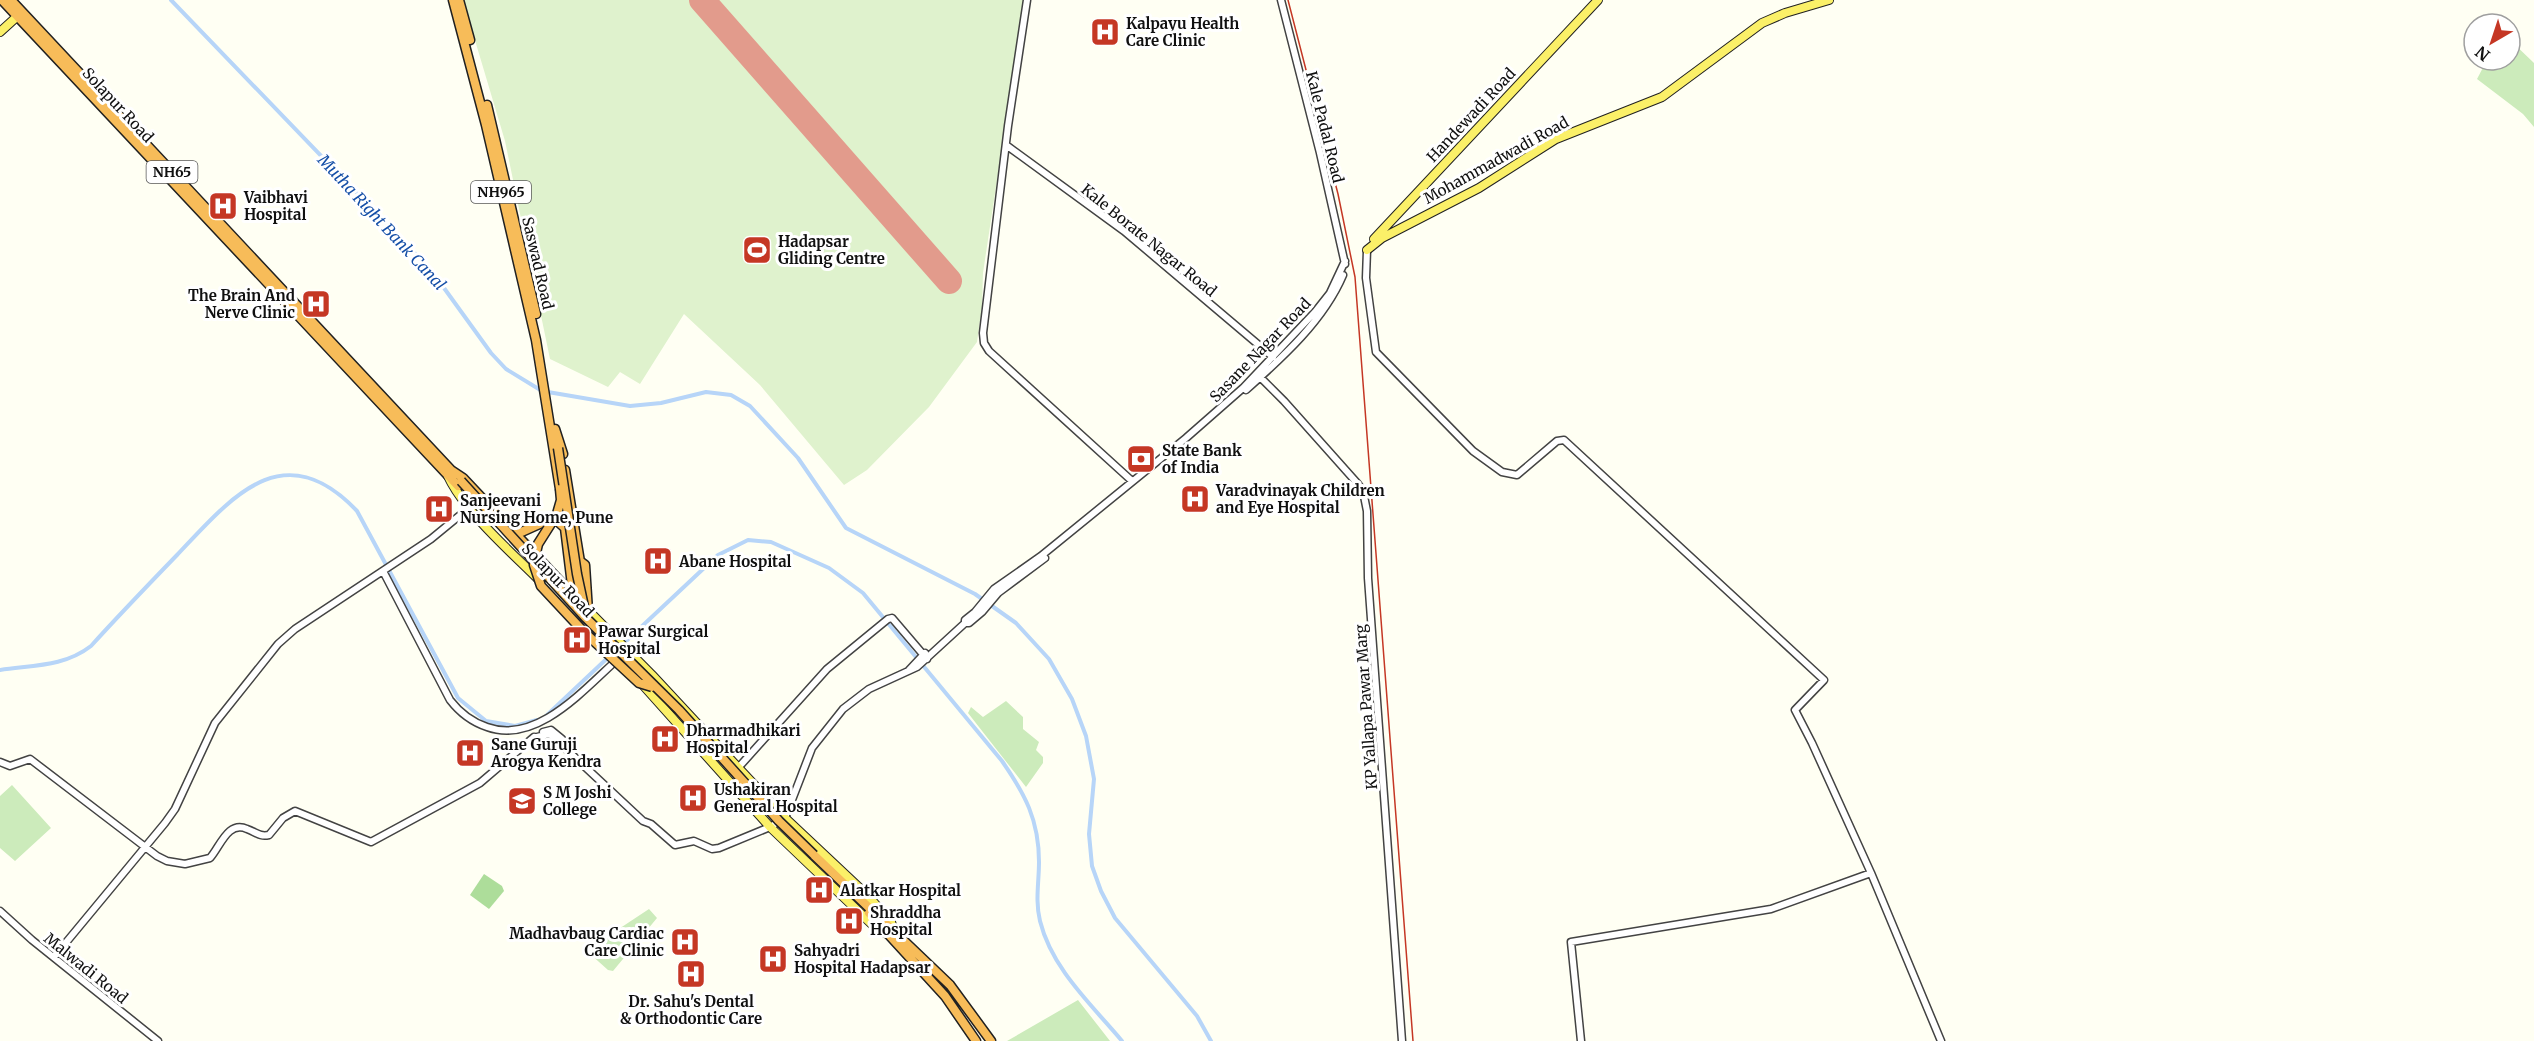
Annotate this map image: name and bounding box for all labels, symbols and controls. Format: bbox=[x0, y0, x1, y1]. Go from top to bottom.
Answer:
north arrow bbox=[2462, 12, 2522, 72]
place label: Kalpayu Health Care Clinic bbox=[1126, 14, 1239, 50]
hospital icon: Kalpayu Health Care Clinic bbox=[1089, 16, 1121, 48]
text: N bbox=[2471, 42, 2494, 65]
street label: Solapur Road bbox=[78, 64, 158, 146]
street label: Handewadi Road bbox=[1423, 64, 1519, 166]
street label: Kale Padal Road bbox=[1302, 69, 1348, 185]
street label: Mohammadwadi Road bbox=[1420, 112, 1572, 208]
water label: Mutha Right Bank Canal bbox=[313, 149, 450, 294]
road number: NH65 bbox=[146, 161, 198, 183]
street label: Kale Borate Nagar Road bbox=[1077, 180, 1221, 300]
road number: NH965 bbox=[471, 181, 531, 203]
place label: Vaibhavi Hospital bbox=[243, 188, 308, 224]
hospital icon: Vaibhavi Hospital bbox=[207, 190, 239, 222]
street label: Saswad Road bbox=[518, 215, 558, 311]
place label: Hadapsar Gliding Centre bbox=[778, 232, 885, 268]
sports icon: Hadapsar Gliding Centre bbox=[741, 234, 773, 266]
place label: The Brain And Nerve Clinic bbox=[188, 286, 295, 322]
hospital icon: The Brain And Nerve Clinic bbox=[300, 288, 332, 320]
street label: Sasane Nagar Road bbox=[1205, 294, 1315, 406]
place label: State Bank of India bbox=[1162, 441, 1242, 477]
bank icon: State Bank of India bbox=[1125, 443, 1157, 475]
place label: Varadvinayak Children and Eye Hospital bbox=[1215, 481, 1385, 517]
hospital icon: Varadvinayak Children and Eye Hospital bbox=[1179, 483, 1211, 515]
place label: Sanjeevani Nursing Home, Pune bbox=[460, 491, 613, 528]
hospital icon: Sanjeevani Nursing Home, Pune bbox=[423, 493, 455, 525]
street label: Solapur Road bbox=[518, 539, 598, 621]
hospital icon: Abane Hospital bbox=[642, 545, 674, 577]
place label: Abane Hospital bbox=[678, 552, 792, 571]
place label: Pawar Surgical Hospital bbox=[598, 622, 708, 658]
hospital icon: Pawar Surgical Hospital bbox=[561, 624, 593, 656]
street label: KP Yallapa Pawar Marg bbox=[1351, 624, 1381, 790]
place label: Dharmadhikari Hospital bbox=[686, 721, 801, 757]
hospital icon: Dharmadhikari Hospital bbox=[649, 723, 681, 755]
place label: Sane Guruji Arogya Kendra bbox=[490, 735, 602, 771]
hospital icon: Sane Guruji Arogya Kendra bbox=[454, 737, 486, 769]
place label: Ushakiran General Hospital bbox=[714, 780, 838, 816]
hospital icon: Ushakiran General Hospital bbox=[677, 782, 709, 814]
place label: S M Joshi College bbox=[543, 783, 612, 819]
school or university icon: S M Joshi College bbox=[506, 785, 538, 817]
hospital icon: Alatkar Hospital bbox=[803, 874, 835, 906]
place label: Alatkar Hospital bbox=[839, 881, 961, 900]
place label: Shraddha Hospital bbox=[870, 903, 942, 939]
hospital icon: Shraddha Hospital bbox=[833, 905, 865, 937]
place label: Madhavbaug Cardiac Care Clinic bbox=[509, 924, 664, 960]
hospital icon: Madhavbaug Cardiac Care Clinic bbox=[669, 926, 701, 958]
street label: Malwadi Road bbox=[40, 928, 132, 1008]
place label: Sahyadri Hospital Hadapsar bbox=[794, 941, 931, 977]
hospital icon: Sahyadri Hospital Hadapsar bbox=[757, 943, 789, 975]
hospital icon: Dr. Sahu's Dental & Orthodontic Care bbox=[675, 958, 707, 990]
place label: Dr. Sahu's Dental & Orthodontic Care bbox=[620, 992, 762, 1028]

